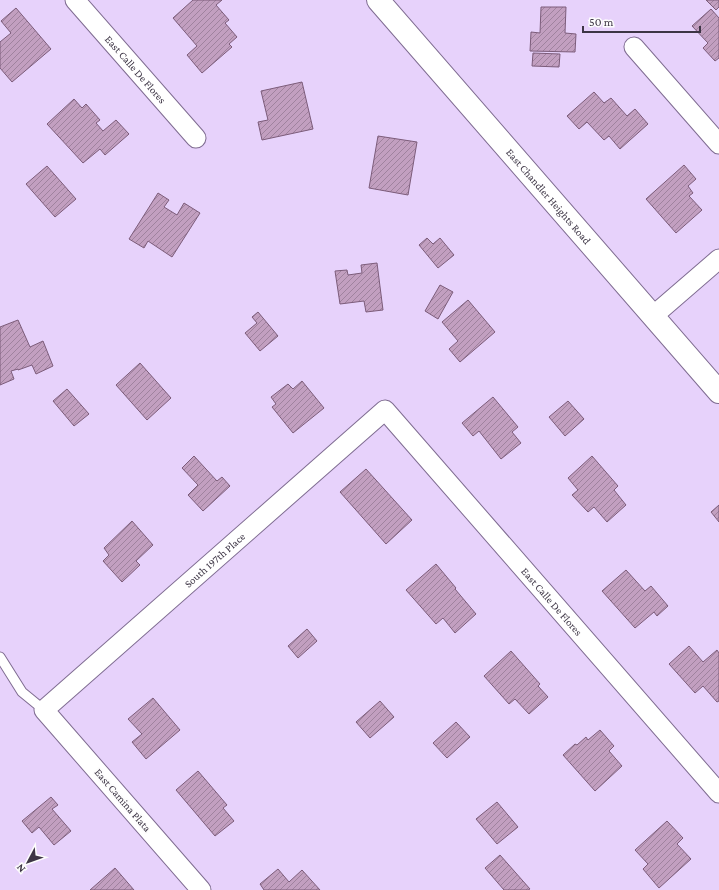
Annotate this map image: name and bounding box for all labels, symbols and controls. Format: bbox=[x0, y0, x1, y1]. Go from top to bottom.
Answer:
scale bar bbox=[583, 8, 700, 34]
text: 50 m bbox=[589, 15, 614, 29]
street label: East Calle De Flores bbox=[103, 33, 169, 106]
street label: East Chandler Heights Road bbox=[504, 146, 594, 246]
street label: South 197th Place bbox=[182, 530, 247, 590]
street label: East Calle De Flores bbox=[519, 565, 585, 638]
street label: East Camina Plata bbox=[92, 766, 154, 834]
north arrow bbox=[8, 842, 48, 882]
text: N bbox=[13, 861, 27, 875]

